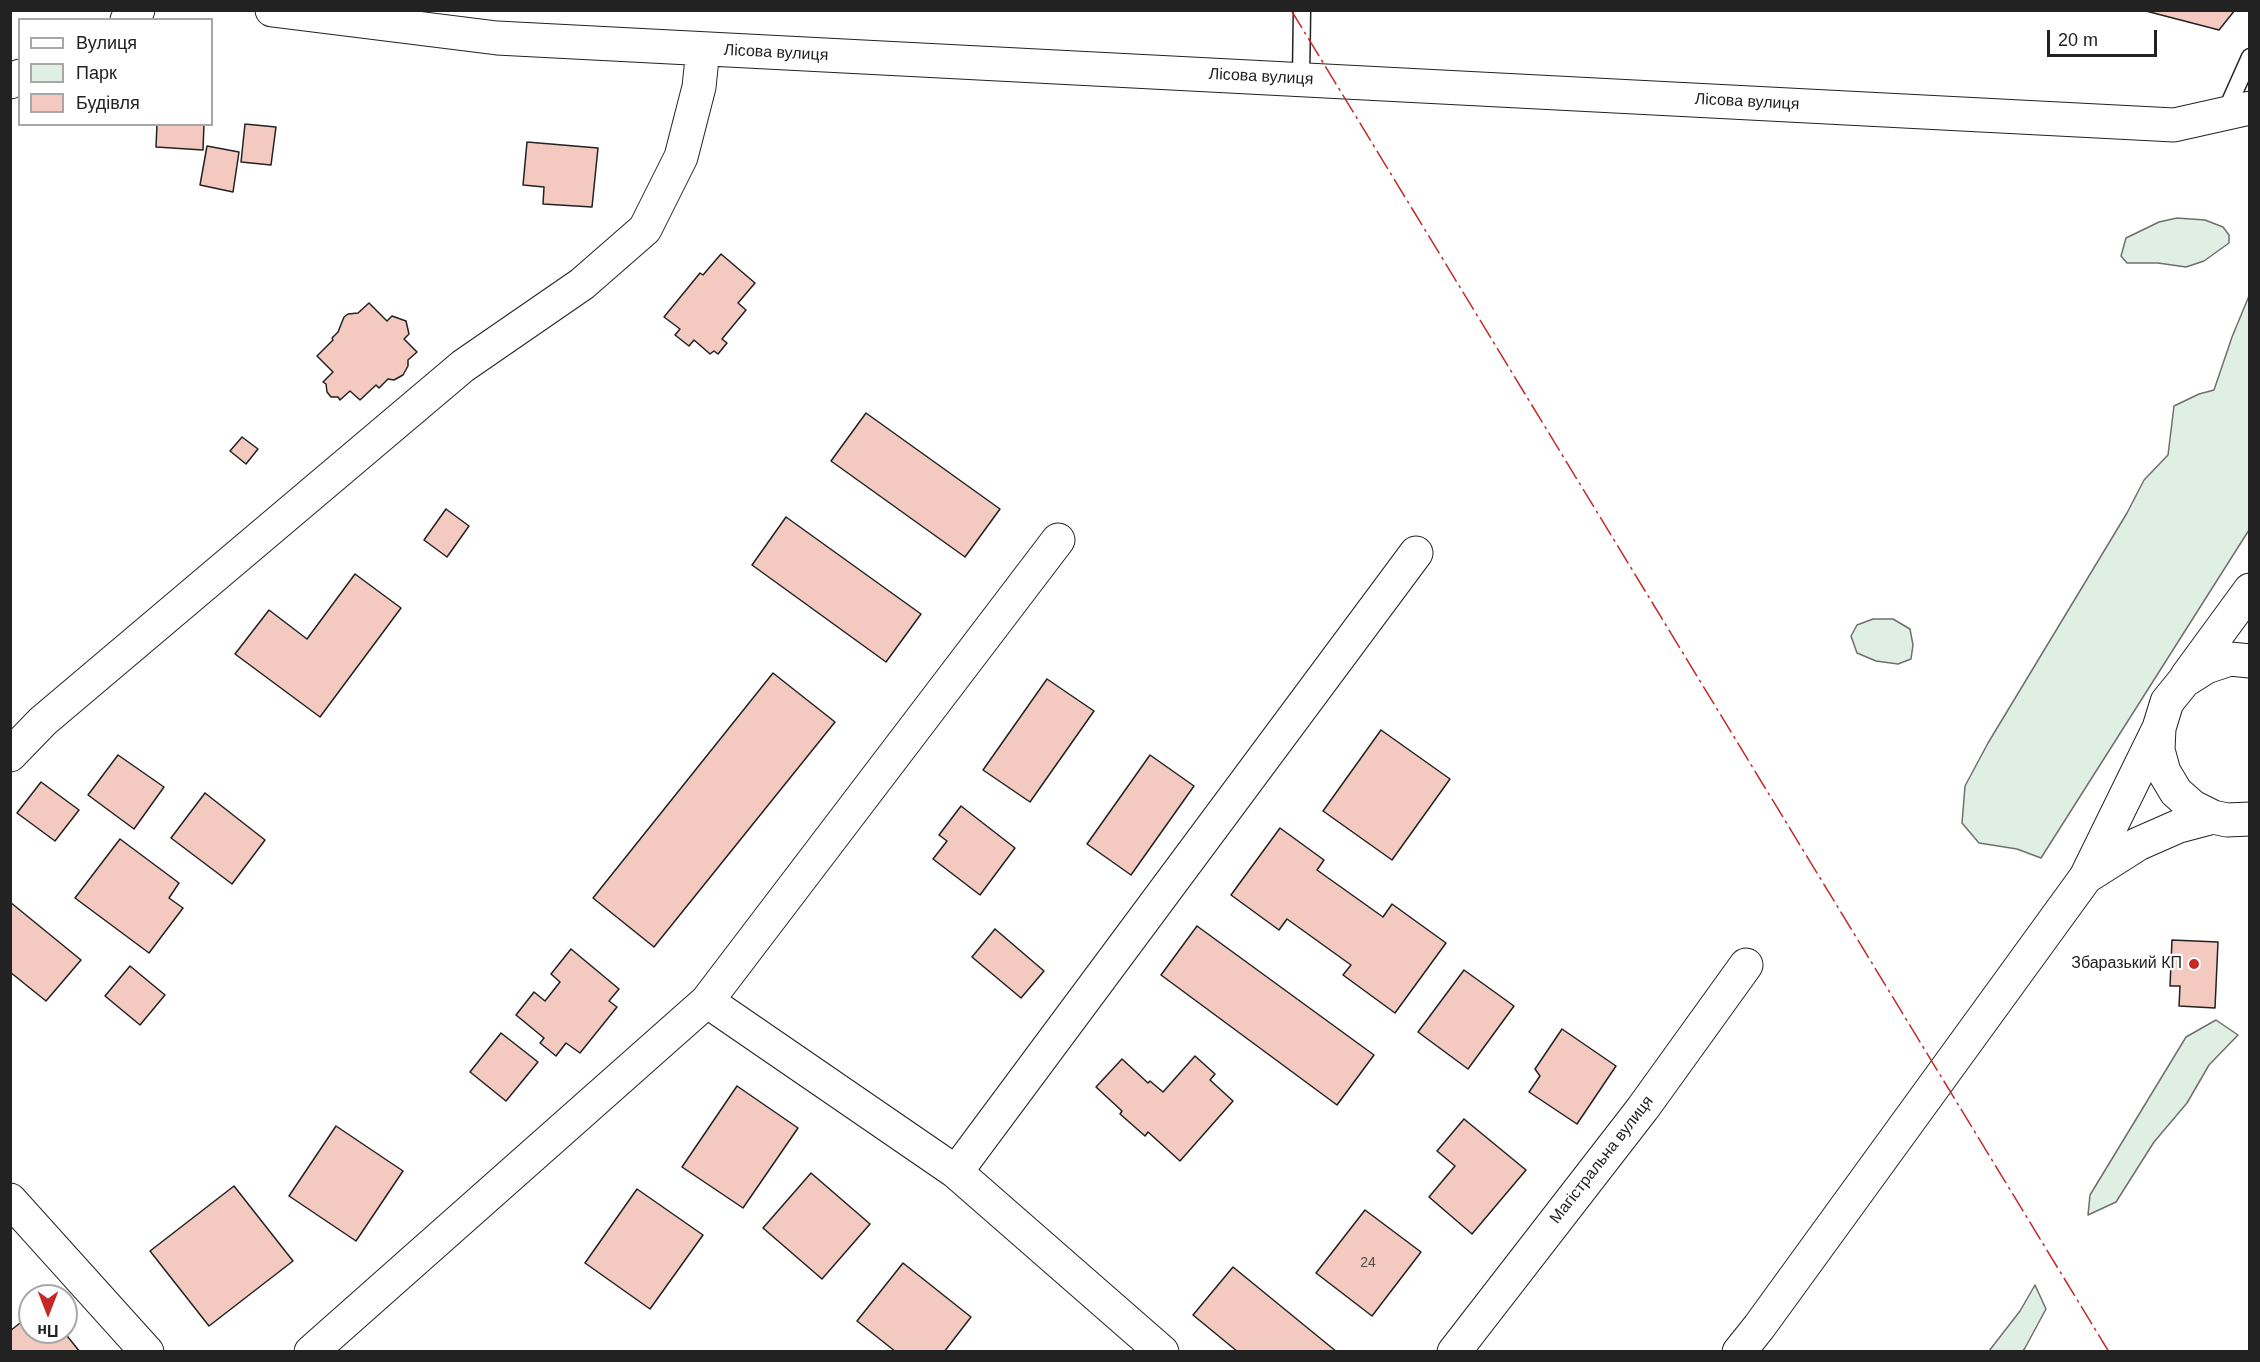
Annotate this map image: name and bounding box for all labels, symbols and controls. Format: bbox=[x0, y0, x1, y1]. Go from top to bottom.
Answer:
legend bbox=[18, 18, 213, 126]
scale bar bbox=[2050, 18, 2160, 56]
text: 20 m bbox=[2058, 30, 2098, 50]
text: Вулиця bbox=[76, 33, 137, 53]
street label: Лісова вулиця bbox=[723, 41, 829, 65]
text: Парк bbox=[76, 63, 117, 83]
street label: Лісова вулиця bbox=[1208, 65, 1314, 89]
street label: Лісова вулиця bbox=[1694, 90, 1800, 114]
text: Будівля bbox=[76, 93, 140, 113]
place label: Збаразький КП bbox=[2071, 954, 2182, 974]
marker: Збаразький КП bbox=[2187, 957, 2201, 971]
street label: Магістральна вулиця bbox=[1546, 1092, 1658, 1228]
house number: 24 bbox=[1360, 1255, 1376, 1271]
north arrow bbox=[18, 1284, 78, 1344]
text: Пн bbox=[37, 1322, 59, 1339]

